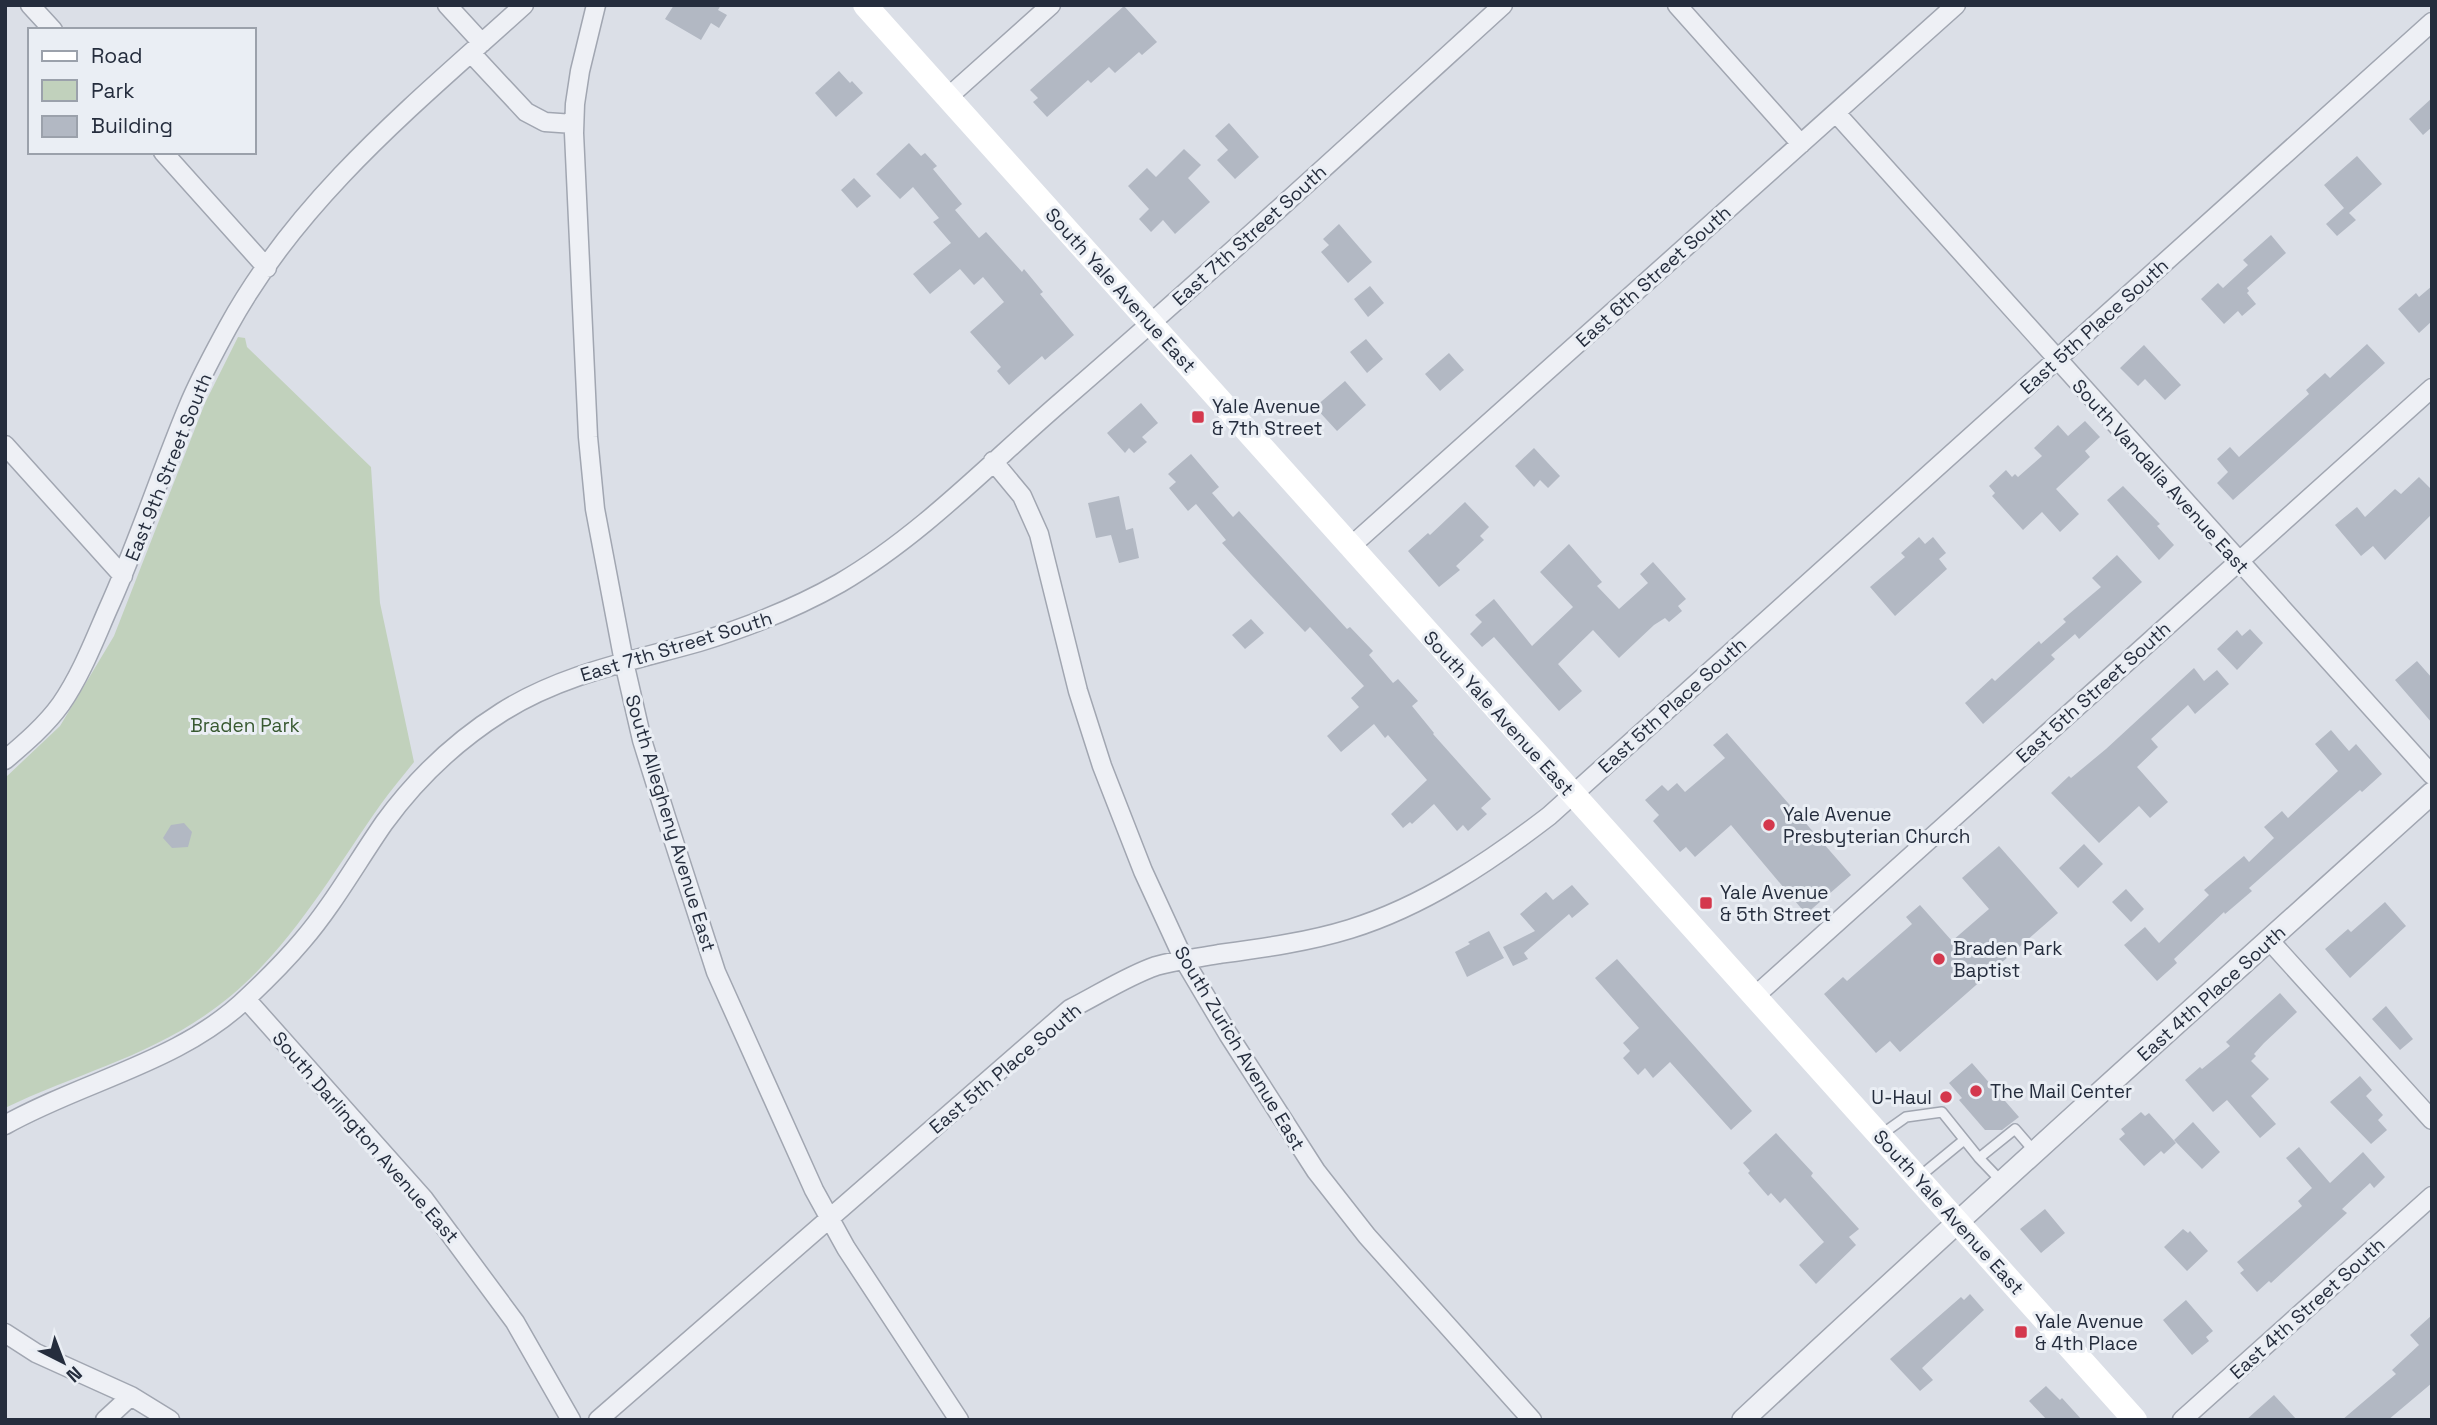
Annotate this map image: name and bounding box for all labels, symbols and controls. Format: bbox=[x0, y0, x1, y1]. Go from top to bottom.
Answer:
legend bbox=[28, 28, 256, 154]
text: Road bbox=[91, 42, 143, 69]
text: Park bbox=[91, 77, 135, 104]
text: Building bbox=[91, 112, 173, 139]
street label: East 7th Street South bbox=[1167, 159, 1332, 311]
street label: East 6th Street South bbox=[1571, 200, 1736, 353]
street label: South Yale Avenue East bbox=[1040, 203, 1201, 378]
street label: East 5th Place South bbox=[2015, 253, 2174, 400]
street label: East 9th Street South bbox=[119, 370, 218, 565]
street label: South Vandalia Avenue East bbox=[2066, 374, 2255, 579]
place label: Yale Avenue & 7th Street bbox=[1212, 394, 1322, 441]
marker: Yale Avenue & 7th Street bbox=[1190, 409, 1206, 425]
street label: East 7th Street South bbox=[577, 605, 775, 688]
street label: East 5th Street South bbox=[2011, 616, 2176, 769]
street label: South Yale Avenue East bbox=[1418, 626, 1579, 801]
street label: East 5th Place South bbox=[1593, 632, 1752, 779]
street label: South Allegheny Avenue East bbox=[619, 692, 722, 955]
park label: Braden Park bbox=[190, 713, 300, 738]
place label: Yale Avenue Presbyterian Church bbox=[1783, 802, 1970, 849]
marker: Yale Avenue Presbyterian Church bbox=[1761, 817, 1777, 833]
place label: Yale Avenue & 5th Street bbox=[1720, 880, 1831, 927]
marker: Yale Avenue & 5th Street bbox=[1698, 895, 1714, 911]
street label: East 4th Place South bbox=[2132, 920, 2291, 1067]
place label: Braden Park Baptist bbox=[1953, 936, 2063, 983]
street label: South Zurich Avenue East bbox=[1169, 941, 1311, 1155]
marker: Braden Park Baptist bbox=[1931, 951, 1947, 967]
street label: East 5th Place South bbox=[924, 997, 1087, 1139]
street label: South Darlington Avenue East bbox=[267, 1026, 464, 1248]
place label: The Mail Center bbox=[1990, 1079, 2132, 1104]
marker: The Mail Center bbox=[1968, 1083, 1984, 1099]
place label: U-Haul bbox=[1871, 1085, 1932, 1110]
marker: U-Haul bbox=[1938, 1089, 1954, 1105]
street label: South Yale Avenue East bbox=[1868, 1125, 2029, 1300]
street label: East 4th Street South bbox=[2224, 1232, 2390, 1385]
place label: Yale Avenue & 4th Place bbox=[2035, 1309, 2144, 1356]
marker: Yale Avenue & 4th Place bbox=[2013, 1324, 2029, 1340]
north arrow bbox=[28, 1327, 98, 1397]
text: N bbox=[61, 1361, 87, 1388]

